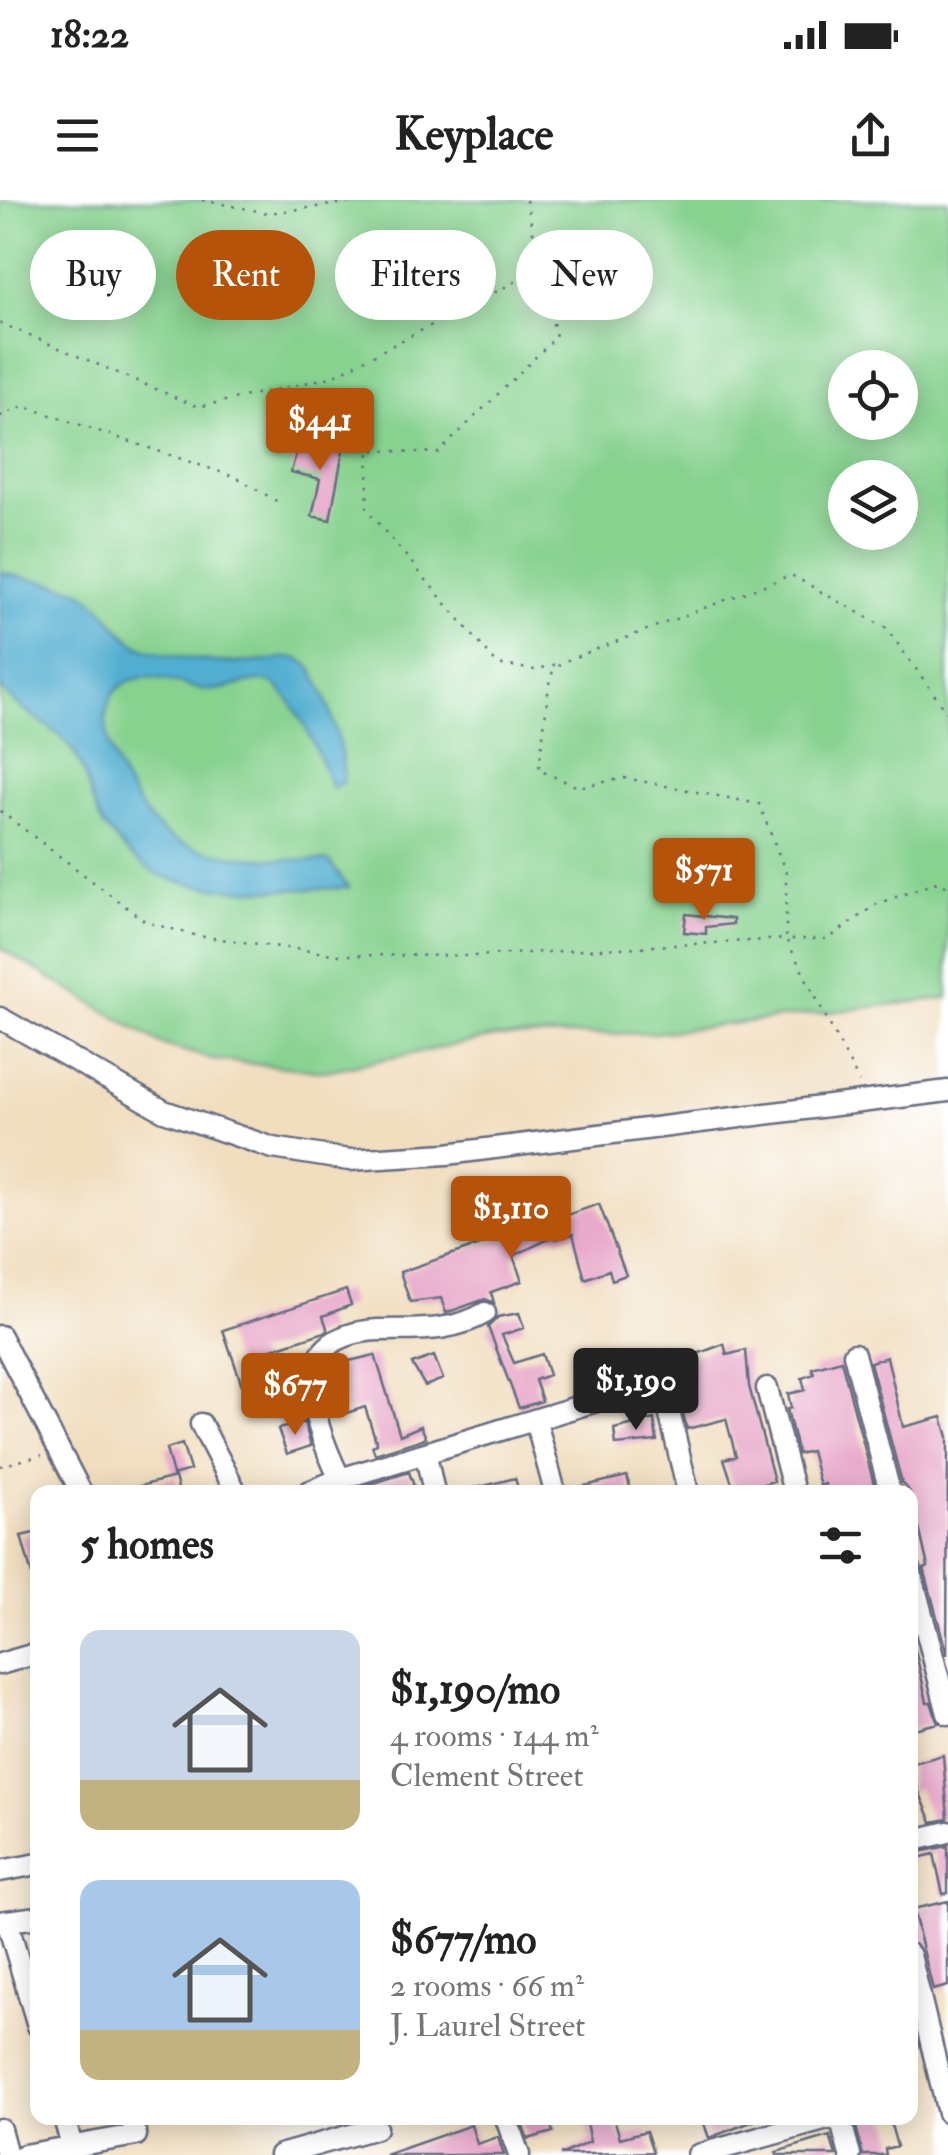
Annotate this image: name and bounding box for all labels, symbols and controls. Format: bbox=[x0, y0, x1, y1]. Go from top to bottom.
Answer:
text: 18:22 bbox=[50, 11, 129, 59]
text: Keyplace bbox=[395, 107, 553, 163]
icon: menu bbox=[50, 108, 105, 163]
icon: share bbox=[843, 108, 898, 163]
chip: Buy bbox=[30, 230, 156, 320]
chip: Rent bbox=[176, 230, 315, 320]
chip: Filters bbox=[335, 230, 496, 320]
chip: New bbox=[516, 230, 653, 320]
map controls bbox=[828, 350, 918, 550]
button: locate bbox=[828, 350, 918, 440]
pin: $441 bbox=[261, 388, 379, 473]
text: $441 bbox=[288, 400, 352, 440]
button: layers bbox=[828, 460, 918, 550]
pin: $571 bbox=[645, 838, 763, 923]
text: $571 bbox=[675, 850, 733, 890]
pin: $1,110 bbox=[430, 1176, 592, 1261]
text: $1,110 bbox=[473, 1188, 549, 1228]
pin: $1,190 bbox=[555, 1348, 717, 1433]
pin: $677 bbox=[236, 1353, 354, 1438]
text: $1,190 bbox=[595, 1360, 677, 1400]
text: $677 bbox=[263, 1365, 327, 1405]
icon: filters bbox=[813, 1518, 868, 1573]
text: 5 homes bbox=[80, 1519, 214, 1571]
text: $1,190/mo bbox=[390, 1664, 560, 1716]
icon: home bbox=[160, 1670, 280, 1790]
text: 4 rooms · 144 m² bbox=[390, 1716, 599, 1756]
text: Clement Street bbox=[390, 1756, 584, 1796]
text: $677/mo bbox=[390, 1914, 537, 1966]
icon: home bbox=[160, 1920, 280, 2040]
text: 2 rooms · 66 m² bbox=[390, 1966, 584, 2006]
text: J. Laurel Street bbox=[390, 2006, 585, 2046]

